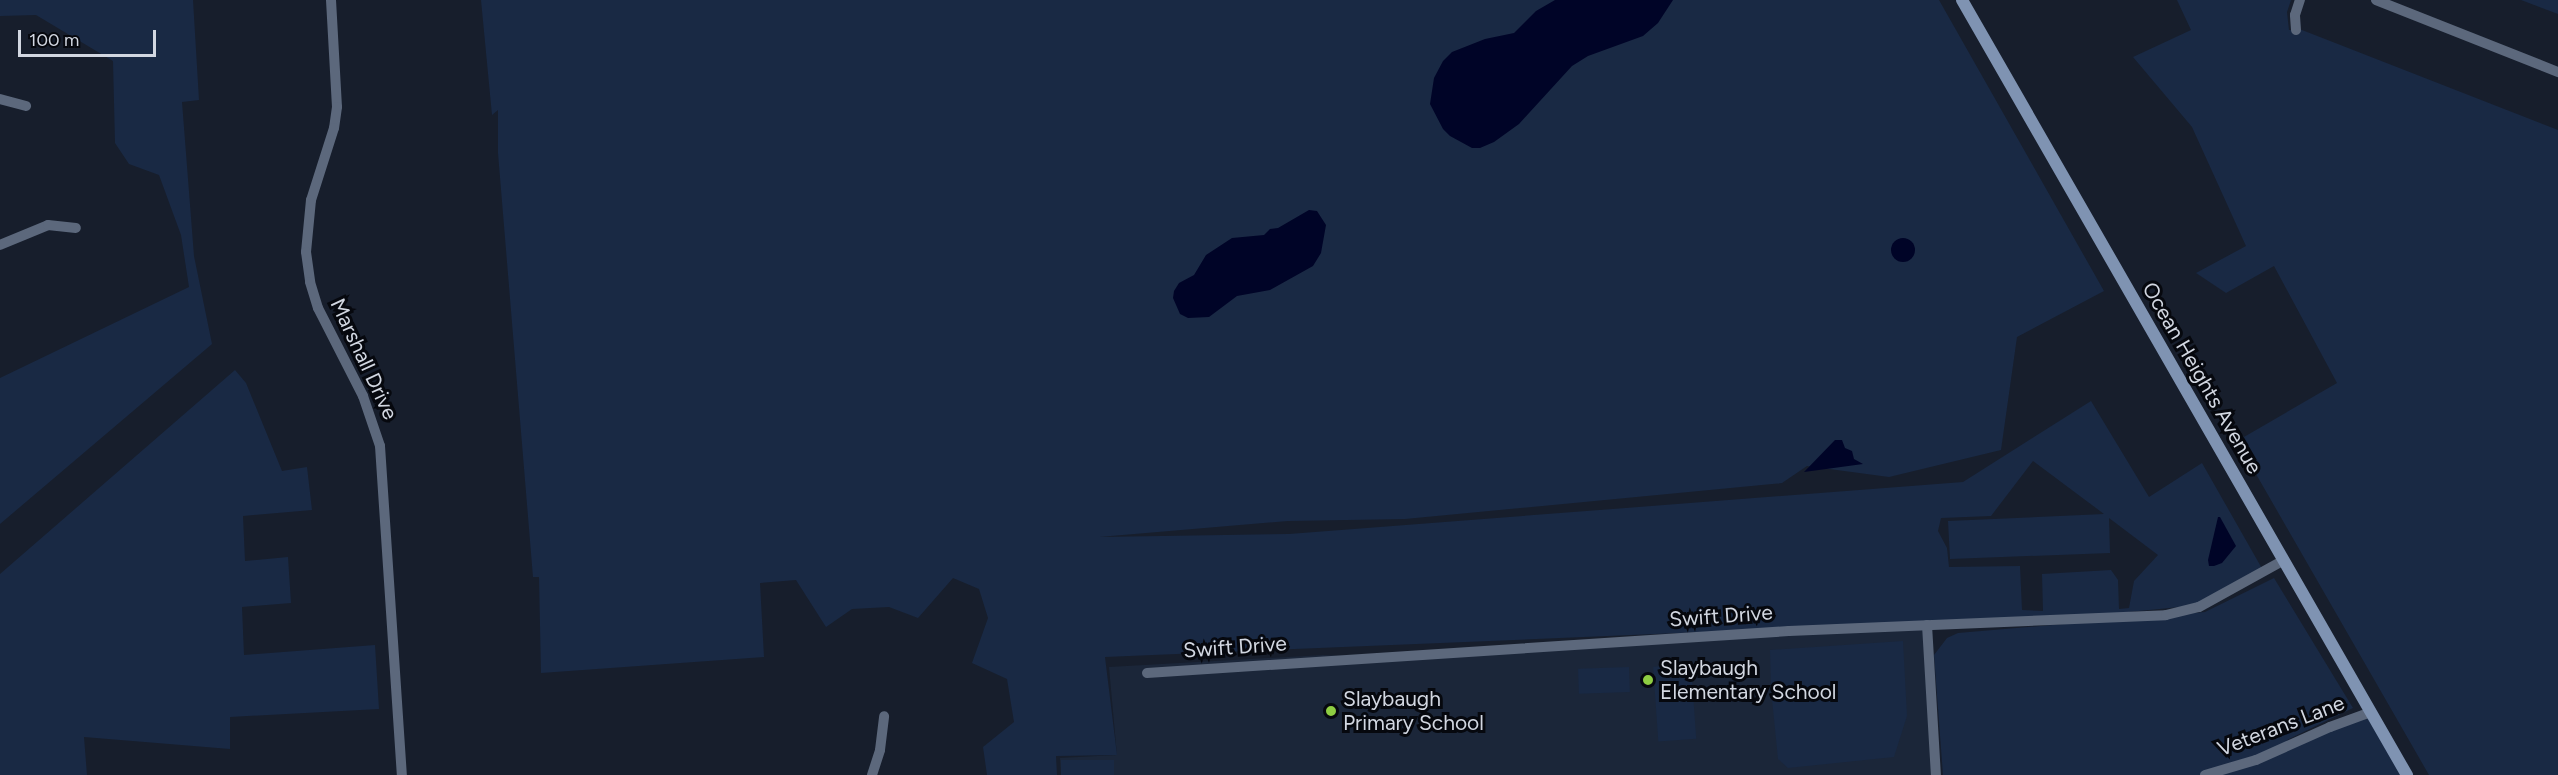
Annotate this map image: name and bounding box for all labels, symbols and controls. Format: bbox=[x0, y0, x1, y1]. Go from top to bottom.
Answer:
scale bar bbox=[21, 18, 159, 56]
text: 100 m bbox=[29, 29, 79, 51]
street label: Ocean Heights Avenue bbox=[2137, 278, 2267, 478]
street label: Marshall Drive bbox=[325, 294, 403, 424]
street label: Swift Drive bbox=[1668, 600, 1774, 632]
street label: Swift Drive bbox=[1182, 631, 1288, 663]
place label: Slaybaugh Elementary School bbox=[1660, 655, 1836, 705]
marker: Slaybaugh Elementary School bbox=[1641, 673, 1655, 687]
place label: Slaybaugh Primary School bbox=[1343, 686, 1484, 736]
street label: Veterans Lane bbox=[2214, 690, 2348, 762]
marker: Slaybaugh Primary School bbox=[1324, 704, 1338, 718]

